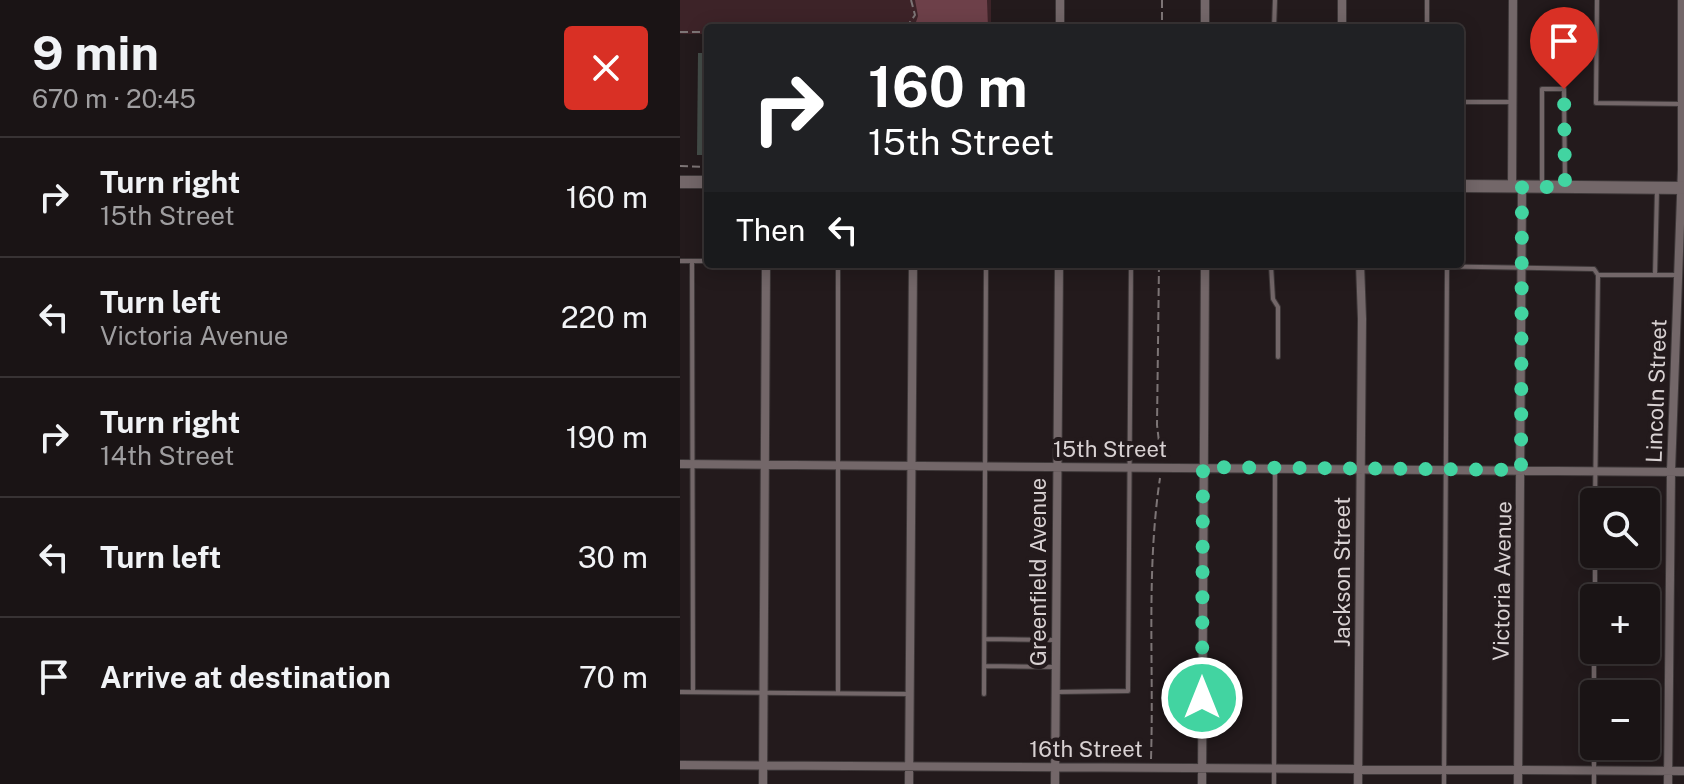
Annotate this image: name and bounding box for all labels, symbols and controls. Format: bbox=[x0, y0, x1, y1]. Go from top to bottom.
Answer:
pin bbox=[1530, 7, 1598, 89]
icon: arrive bbox=[1542, 19, 1586, 63]
text: 9 min bbox=[32, 24, 159, 81]
button: close bbox=[564, 26, 648, 110]
text: 160 m bbox=[868, 54, 1028, 120]
icon: right bbox=[736, 56, 840, 160]
text: 670 m · 20:45 bbox=[32, 83, 196, 114]
text: 15th Street bbox=[868, 121, 1054, 163]
text: Turn right bbox=[100, 164, 240, 200]
icon: right bbox=[32, 175, 76, 219]
text: 160 m bbox=[566, 179, 648, 215]
text: 15th Street bbox=[100, 200, 235, 231]
icon: left bbox=[821, 208, 865, 252]
text: Then bbox=[736, 212, 805, 248]
text: Turn left bbox=[100, 284, 221, 320]
icon: left bbox=[32, 295, 76, 339]
text: 220 m bbox=[561, 299, 648, 335]
street label: Lincoln Street bbox=[1640, 319, 1672, 463]
text: Victoria Avenue bbox=[100, 320, 289, 351]
text: Turn right bbox=[100, 404, 240, 440]
icon: right bbox=[32, 415, 76, 459]
text: 190 m bbox=[566, 419, 648, 455]
street label: 15th Street bbox=[1053, 436, 1167, 462]
text: 14th Street bbox=[100, 440, 234, 471]
street label: Greenfield Avenue bbox=[1025, 478, 1051, 666]
map controls bbox=[1580, 488, 1660, 760]
button: search bbox=[1580, 488, 1660, 568]
street label: Jackson Street bbox=[1329, 497, 1355, 647]
street label: Victoria Avenue bbox=[1488, 501, 1516, 661]
icon: left bbox=[32, 535, 76, 579]
text: Turn left bbox=[100, 539, 221, 575]
text: 30 m bbox=[578, 539, 648, 575]
button: + bbox=[1580, 584, 1660, 664]
icon: arrive bbox=[32, 655, 76, 699]
position arrow bbox=[1160, 656, 1244, 740]
text: Arrive at destination bbox=[100, 659, 391, 695]
text: 70 m bbox=[579, 659, 648, 695]
button: − bbox=[1580, 680, 1660, 760]
street label: 16th Street bbox=[1029, 736, 1143, 762]

